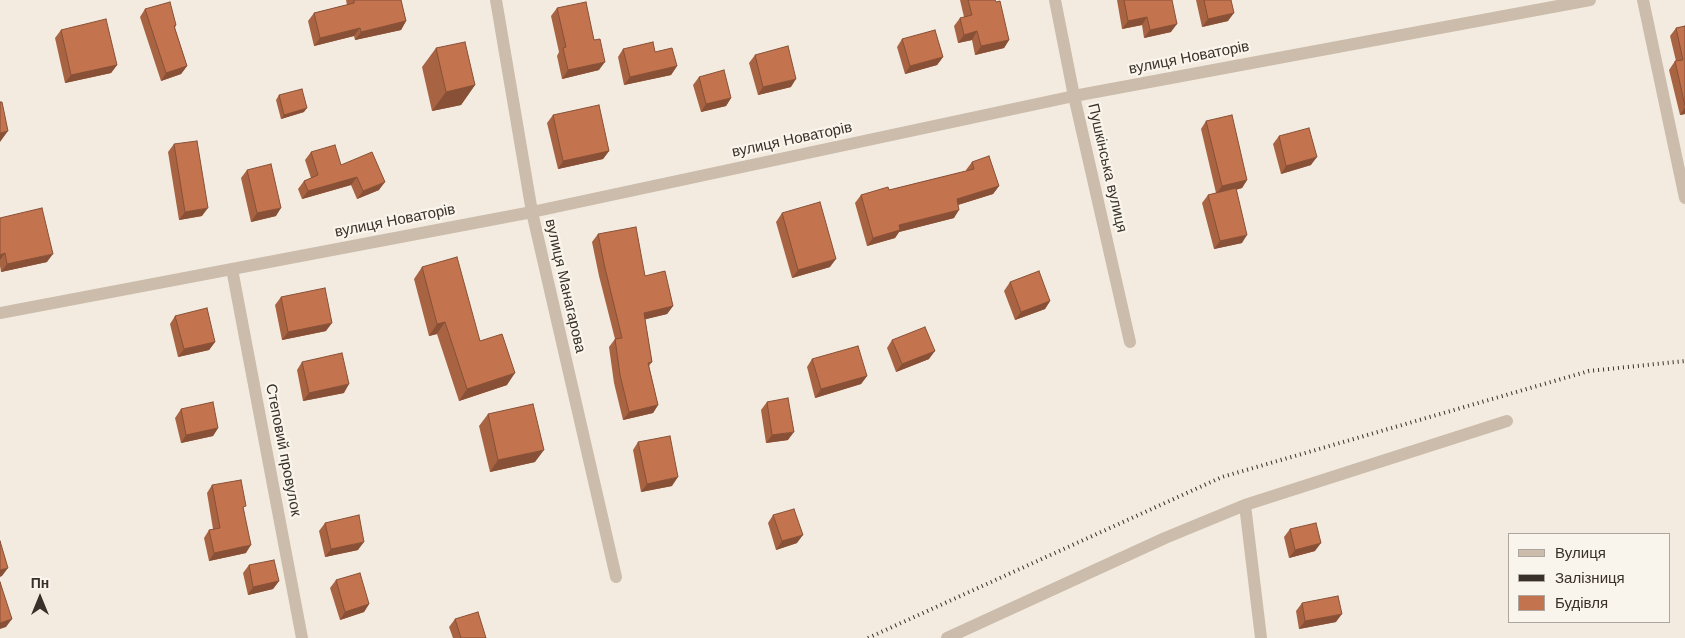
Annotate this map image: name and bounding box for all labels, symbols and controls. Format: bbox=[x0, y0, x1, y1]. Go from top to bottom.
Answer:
street label: вулиця Новаторів bbox=[1127, 37, 1251, 79]
street label: Пушкінська вулиця bbox=[1083, 102, 1131, 234]
street label: вулиця Новаторів bbox=[730, 118, 854, 162]
street label: вулиця Новаторів bbox=[333, 200, 457, 242]
street label: вулиця Манагарова bbox=[541, 217, 589, 355]
street label: Степовий провулок bbox=[261, 382, 305, 518]
legend bbox=[1508, 533, 1670, 623]
text: Вулиця bbox=[1555, 544, 1606, 561]
text: Залізниця bbox=[1555, 569, 1625, 586]
north arrow bbox=[15, 573, 65, 623]
text: Пн bbox=[31, 575, 49, 591]
text: Будівля bbox=[1555, 594, 1608, 611]

